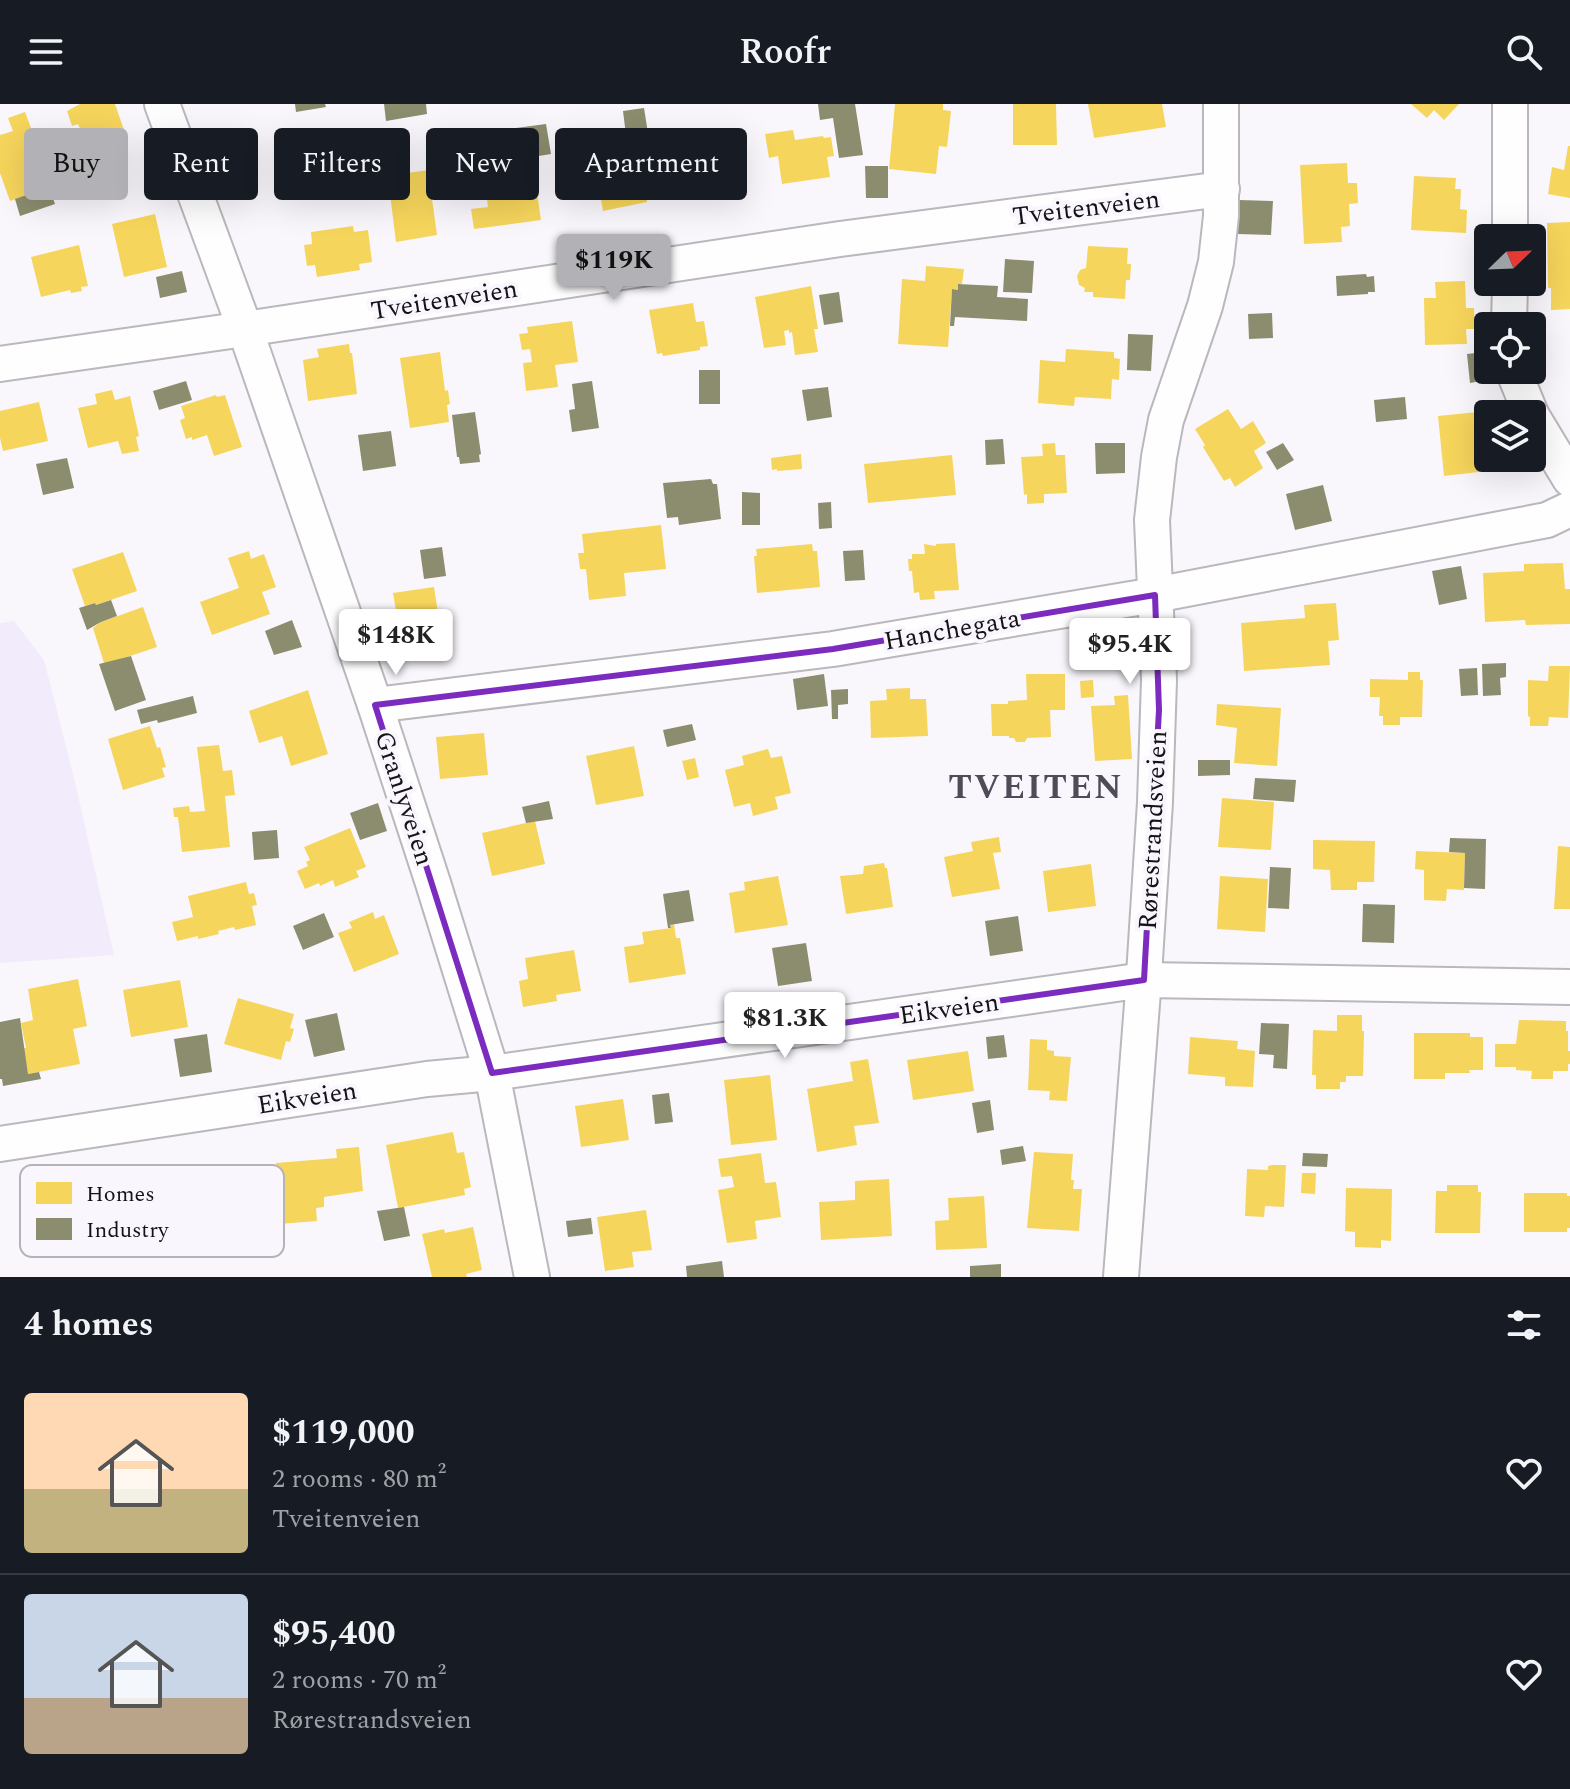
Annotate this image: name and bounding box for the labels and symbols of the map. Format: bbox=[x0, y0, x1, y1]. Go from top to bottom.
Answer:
street label: Tveitenveien bbox=[1010, 179, 1162, 237]
north arrow bbox=[1474, 224, 1546, 296]
pin: $119K bbox=[558, 234, 670, 302]
street label: Tveitenveien bbox=[368, 269, 521, 331]
street label: Hanchegata bbox=[881, 598, 1024, 662]
pin: $148K bbox=[340, 609, 452, 677]
pin: $95.4K bbox=[1065, 618, 1195, 686]
street label: Granlyveien bbox=[363, 726, 445, 871]
street label: Rørestrandsveien bbox=[1128, 729, 1178, 931]
district label: TVEITEN bbox=[948, 762, 1124, 814]
street label: Eikveien bbox=[897, 982, 1002, 1036]
pin: $81.3K bbox=[720, 992, 850, 1060]
street label: Eikveien bbox=[254, 1070, 360, 1126]
legend bbox=[20, 1165, 284, 1257]
text: Homes bbox=[86, 1178, 155, 1211]
text: Industry bbox=[86, 1214, 170, 1247]

